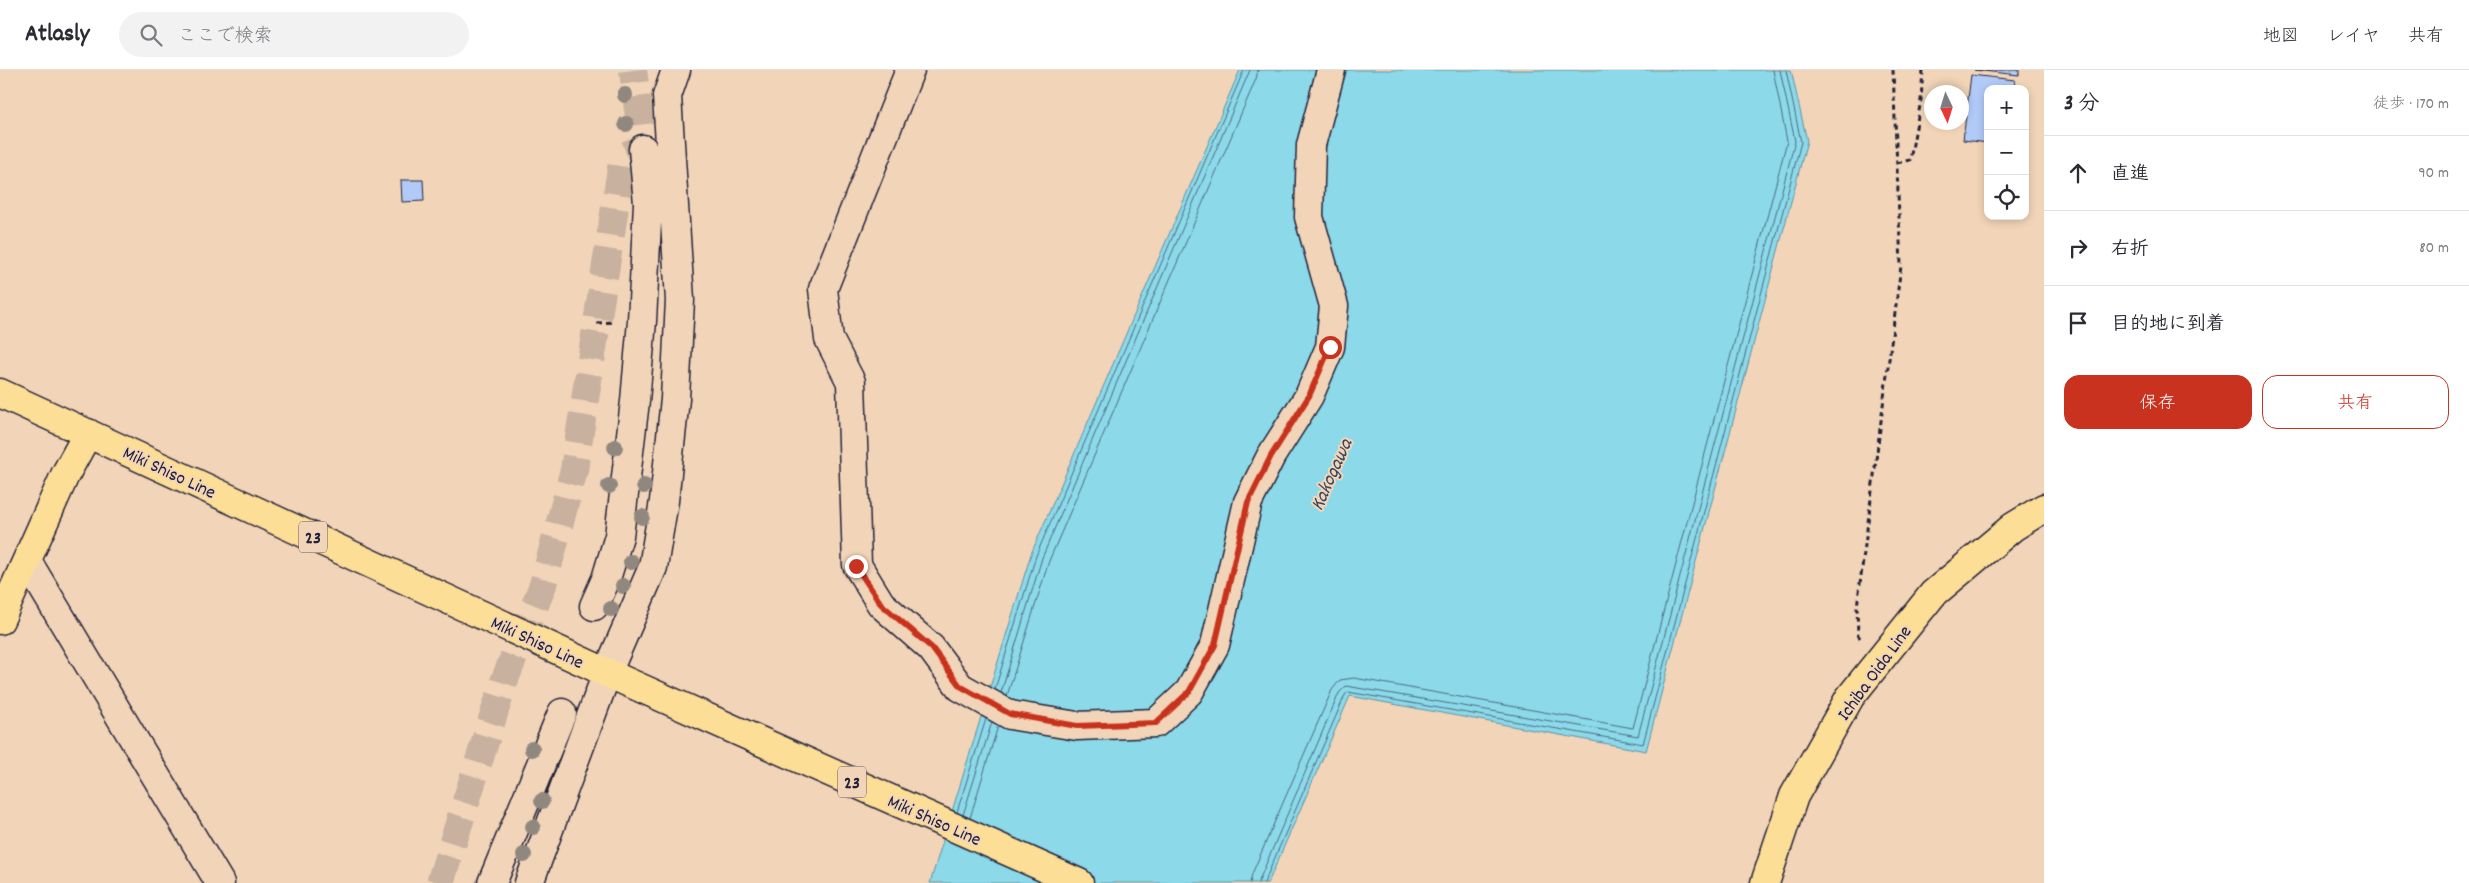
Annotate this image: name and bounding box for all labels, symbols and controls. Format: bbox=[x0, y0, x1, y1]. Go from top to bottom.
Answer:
search box bbox=[119, 12, 469, 57]
text: Atlasly bbox=[25, 18, 89, 52]
icon: search bbox=[137, 21, 165, 49]
text: ここで検索 bbox=[177, 24, 272, 51]
text: 地図 bbox=[2263, 25, 2299, 50]
text: レイヤ bbox=[2327, 25, 2380, 50]
text: 共有 bbox=[2408, 25, 2444, 50]
north arrow bbox=[1924, 85, 1969, 130]
map controls bbox=[1984, 85, 2029, 220]
button: + bbox=[1984, 85, 2029, 130]
text: 3 分 bbox=[2064, 90, 2099, 120]
text: 徒歩 · 170 m bbox=[2373, 93, 2449, 116]
button: − bbox=[1984, 130, 2029, 175]
icon: ahead bbox=[2064, 159, 2092, 187]
text: 直進 bbox=[2111, 162, 2149, 189]
text: 90 m bbox=[2418, 162, 2449, 185]
button: locate bbox=[1984, 175, 2029, 220]
icon: right bbox=[2064, 234, 2092, 262]
text: 右折 bbox=[2111, 237, 2149, 264]
text: 80 m bbox=[2419, 237, 2449, 260]
icon: arrive bbox=[2064, 309, 2092, 337]
text: 目的地に到着 bbox=[2111, 312, 2225, 339]
route start bbox=[1319, 336, 1342, 359]
button: 保存 bbox=[2064, 375, 2252, 429]
button: 共有 bbox=[2262, 375, 2449, 429]
water label: Kakogawa bbox=[1304, 433, 1362, 516]
street label: Miki Shiso Line bbox=[118, 441, 220, 508]
road number: 23 bbox=[299, 522, 327, 552]
route end bbox=[845, 555, 868, 578]
street label: Miki Shiso Line bbox=[486, 611, 588, 678]
street label: Ichiba Oida Line bbox=[1832, 621, 1920, 727]
road number: 23 bbox=[838, 766, 866, 798]
street label: Miki Shiso Line bbox=[882, 790, 985, 855]

